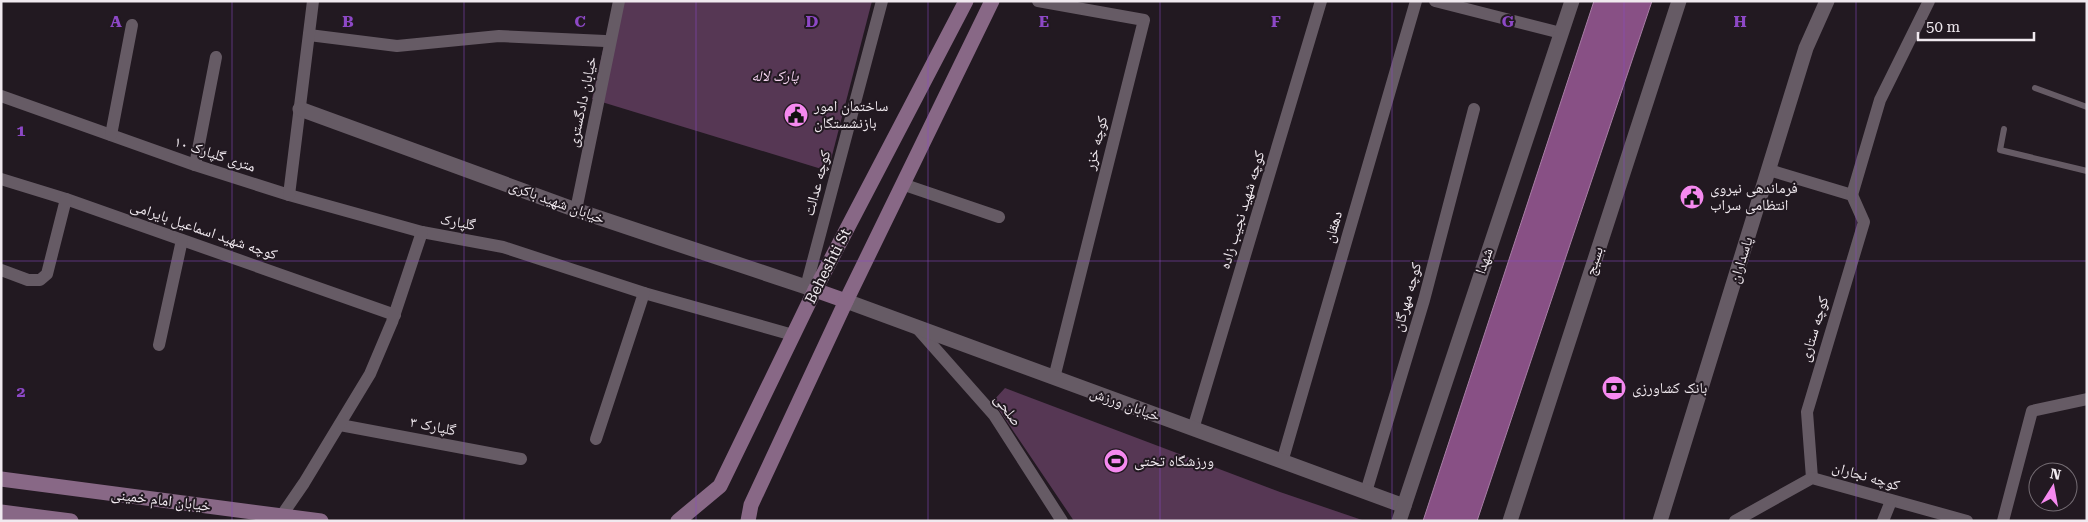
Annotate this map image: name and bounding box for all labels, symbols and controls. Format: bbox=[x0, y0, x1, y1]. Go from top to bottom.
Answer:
scale bar bbox=[1918, 10, 2034, 42]
text: A bbox=[110, 12, 122, 31]
text: B bbox=[342, 12, 354, 31]
text: C bbox=[574, 12, 586, 31]
text: D bbox=[806, 12, 819, 31]
text: E bbox=[1039, 12, 1049, 31]
text: F bbox=[1271, 12, 1281, 31]
text: G bbox=[1502, 12, 1515, 31]
text: H bbox=[1733, 12, 1747, 31]
text: 50 m bbox=[1926, 18, 1961, 36]
street label: خیابان دادگستری bbox=[564, 55, 601, 149]
park label: پارک لاله bbox=[751, 67, 799, 85]
place label: ساختمان امور بازنشستگان bbox=[813, 97, 889, 133]
public building icon: ساختمان امور بازنشستگان bbox=[783, 102, 809, 128]
street label: کوچه خزر bbox=[1080, 114, 1111, 173]
text: 1 bbox=[17, 121, 26, 140]
street label: ۱۰ متری گلپارک bbox=[172, 132, 258, 177]
street label: کوچه عدالت bbox=[800, 148, 834, 218]
street label: کوچه شهید نجیب زاده bbox=[1215, 149, 1269, 271]
street label: خیابان شهید باکری bbox=[506, 176, 608, 229]
place label: فرماندهی نیروی انتظامی سراب bbox=[1710, 179, 1798, 215]
public building icon: فرماندهی نیروی انتظامی سراب bbox=[1679, 184, 1705, 210]
street label: کوچه شهید اسماعیل بایرامی bbox=[128, 196, 280, 265]
street label: دهقان bbox=[1320, 209, 1347, 245]
street label: گلپارک bbox=[439, 210, 477, 234]
street label: Beheshti St bbox=[801, 225, 855, 307]
street label: پاسداران bbox=[1725, 235, 1758, 286]
street label: بسیج bbox=[1581, 244, 1608, 278]
street label: شهدا bbox=[1471, 246, 1497, 276]
street label: کوچه مهرگان bbox=[1389, 260, 1426, 334]
street label: کوچه ستاری bbox=[1796, 294, 1833, 364]
bank icon: بانک کشاورزی bbox=[1601, 375, 1627, 401]
place label: بانک کشاورزی bbox=[1632, 379, 1707, 398]
text: 2 bbox=[17, 382, 26, 401]
street label: خیابان ورزش bbox=[1087, 383, 1163, 426]
street label: صلحی bbox=[989, 390, 1026, 430]
street label: گلپارک ۳ bbox=[409, 413, 458, 439]
sports icon: ورزشگاه تختی bbox=[1103, 448, 1129, 474]
place label: ورزشگاه تختی bbox=[1134, 452, 1214, 471]
street label: کوچه نجاران bbox=[1830, 458, 1902, 495]
north arrow bbox=[2028, 462, 2078, 512]
text: N bbox=[2049, 465, 2063, 483]
street label: خیابان امام خمینی bbox=[110, 485, 212, 516]

